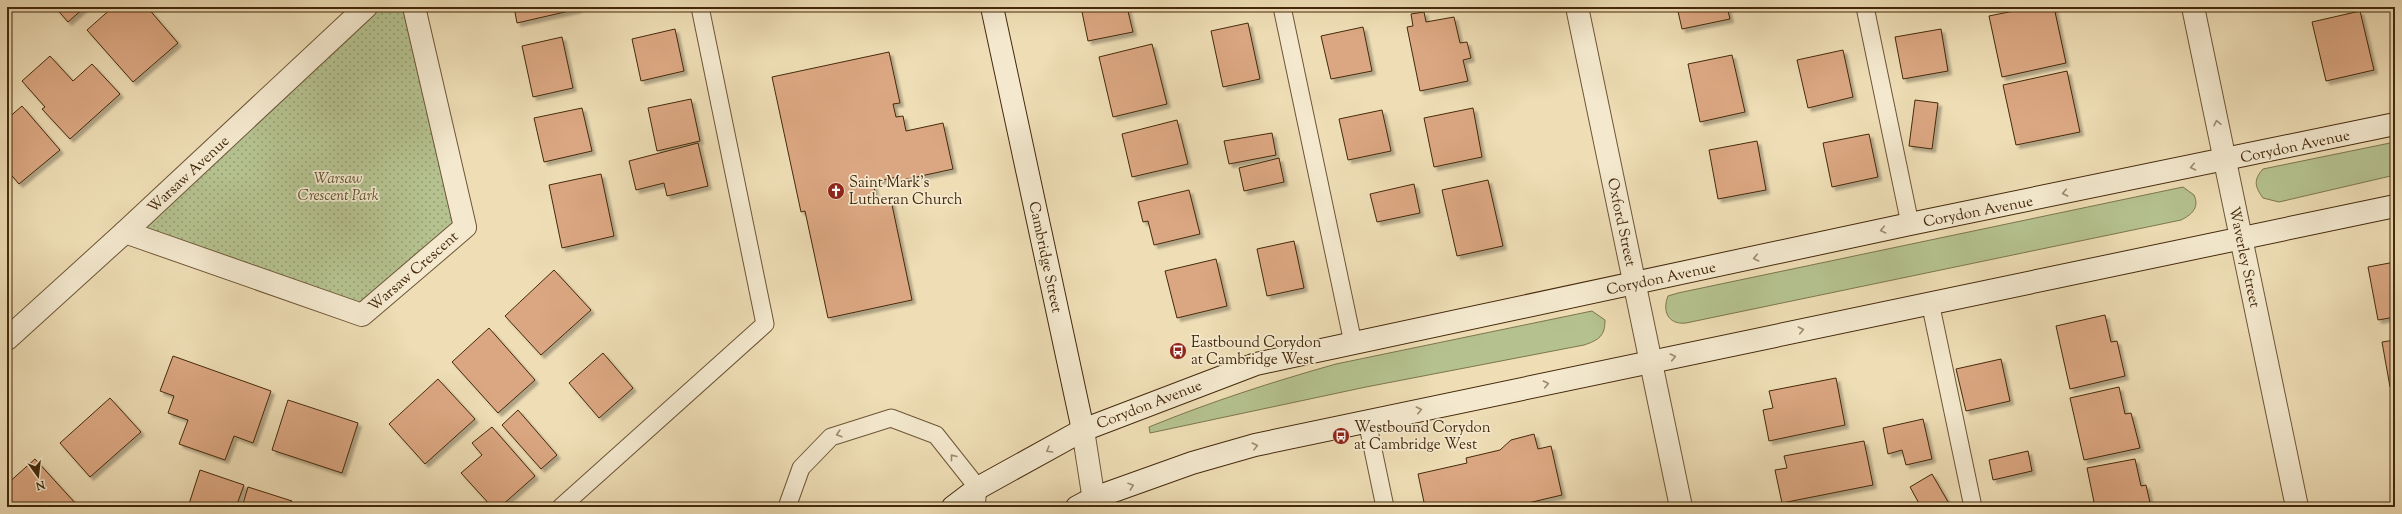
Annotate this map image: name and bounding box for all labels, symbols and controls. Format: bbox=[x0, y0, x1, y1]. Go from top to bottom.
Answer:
one-way arrow bbox=[2213, 119, 2222, 126]
street label: Corydon Avenue bbox=[2239, 126, 2352, 169]
street label: Warsaw Avenue bbox=[143, 132, 235, 219]
one-way arrow bbox=[2189, 163, 2196, 171]
park label: Warsaw Crescent Park bbox=[297, 169, 379, 207]
place label: Saint Mark's Lutheran Church bbox=[849, 173, 963, 211]
street label: Oxford Street bbox=[1601, 176, 1640, 269]
church icon: Saint Mark's Lutheran Church bbox=[826, 181, 846, 201]
one-way arrow bbox=[2062, 189, 2068, 197]
street label: Corydon Avenue bbox=[1922, 192, 2035, 233]
street label: Cambridge Street bbox=[1022, 200, 1067, 315]
street label: Waverley Street bbox=[2223, 205, 2264, 310]
one-way arrow bbox=[1880, 226, 1886, 234]
street label: Warsaw Crescent bbox=[364, 227, 464, 317]
one-way arrow bbox=[1753, 253, 1759, 261]
street label: Corydon Avenue bbox=[1605, 258, 1718, 301]
one-way arrow bbox=[1797, 326, 1804, 334]
place label: Eastbound Corydon at Cambridge West bbox=[1191, 333, 1322, 371]
bus stop icon: Eastbound Corydon at Cambridge West bbox=[1168, 341, 1188, 361]
one-way arrow bbox=[1670, 353, 1677, 362]
street label: Corydon Avenue bbox=[1094, 376, 1205, 435]
one-way arrow bbox=[1543, 380, 1549, 388]
one-way arrow bbox=[1416, 406, 1422, 415]
place label: Westbound Corydon at Cambridge West bbox=[1354, 418, 1491, 456]
bus stop icon: Westbound Corydon at Cambridge West bbox=[1331, 426, 1351, 446]
one-way arrow bbox=[836, 429, 843, 438]
one-way arrow bbox=[1252, 442, 1258, 450]
one-way arrow bbox=[1046, 445, 1053, 452]
one-way arrow bbox=[951, 455, 958, 462]
north arrow bbox=[18, 456, 58, 496]
text: N bbox=[34, 476, 48, 494]
one-way arrow bbox=[1128, 482, 1135, 490]

